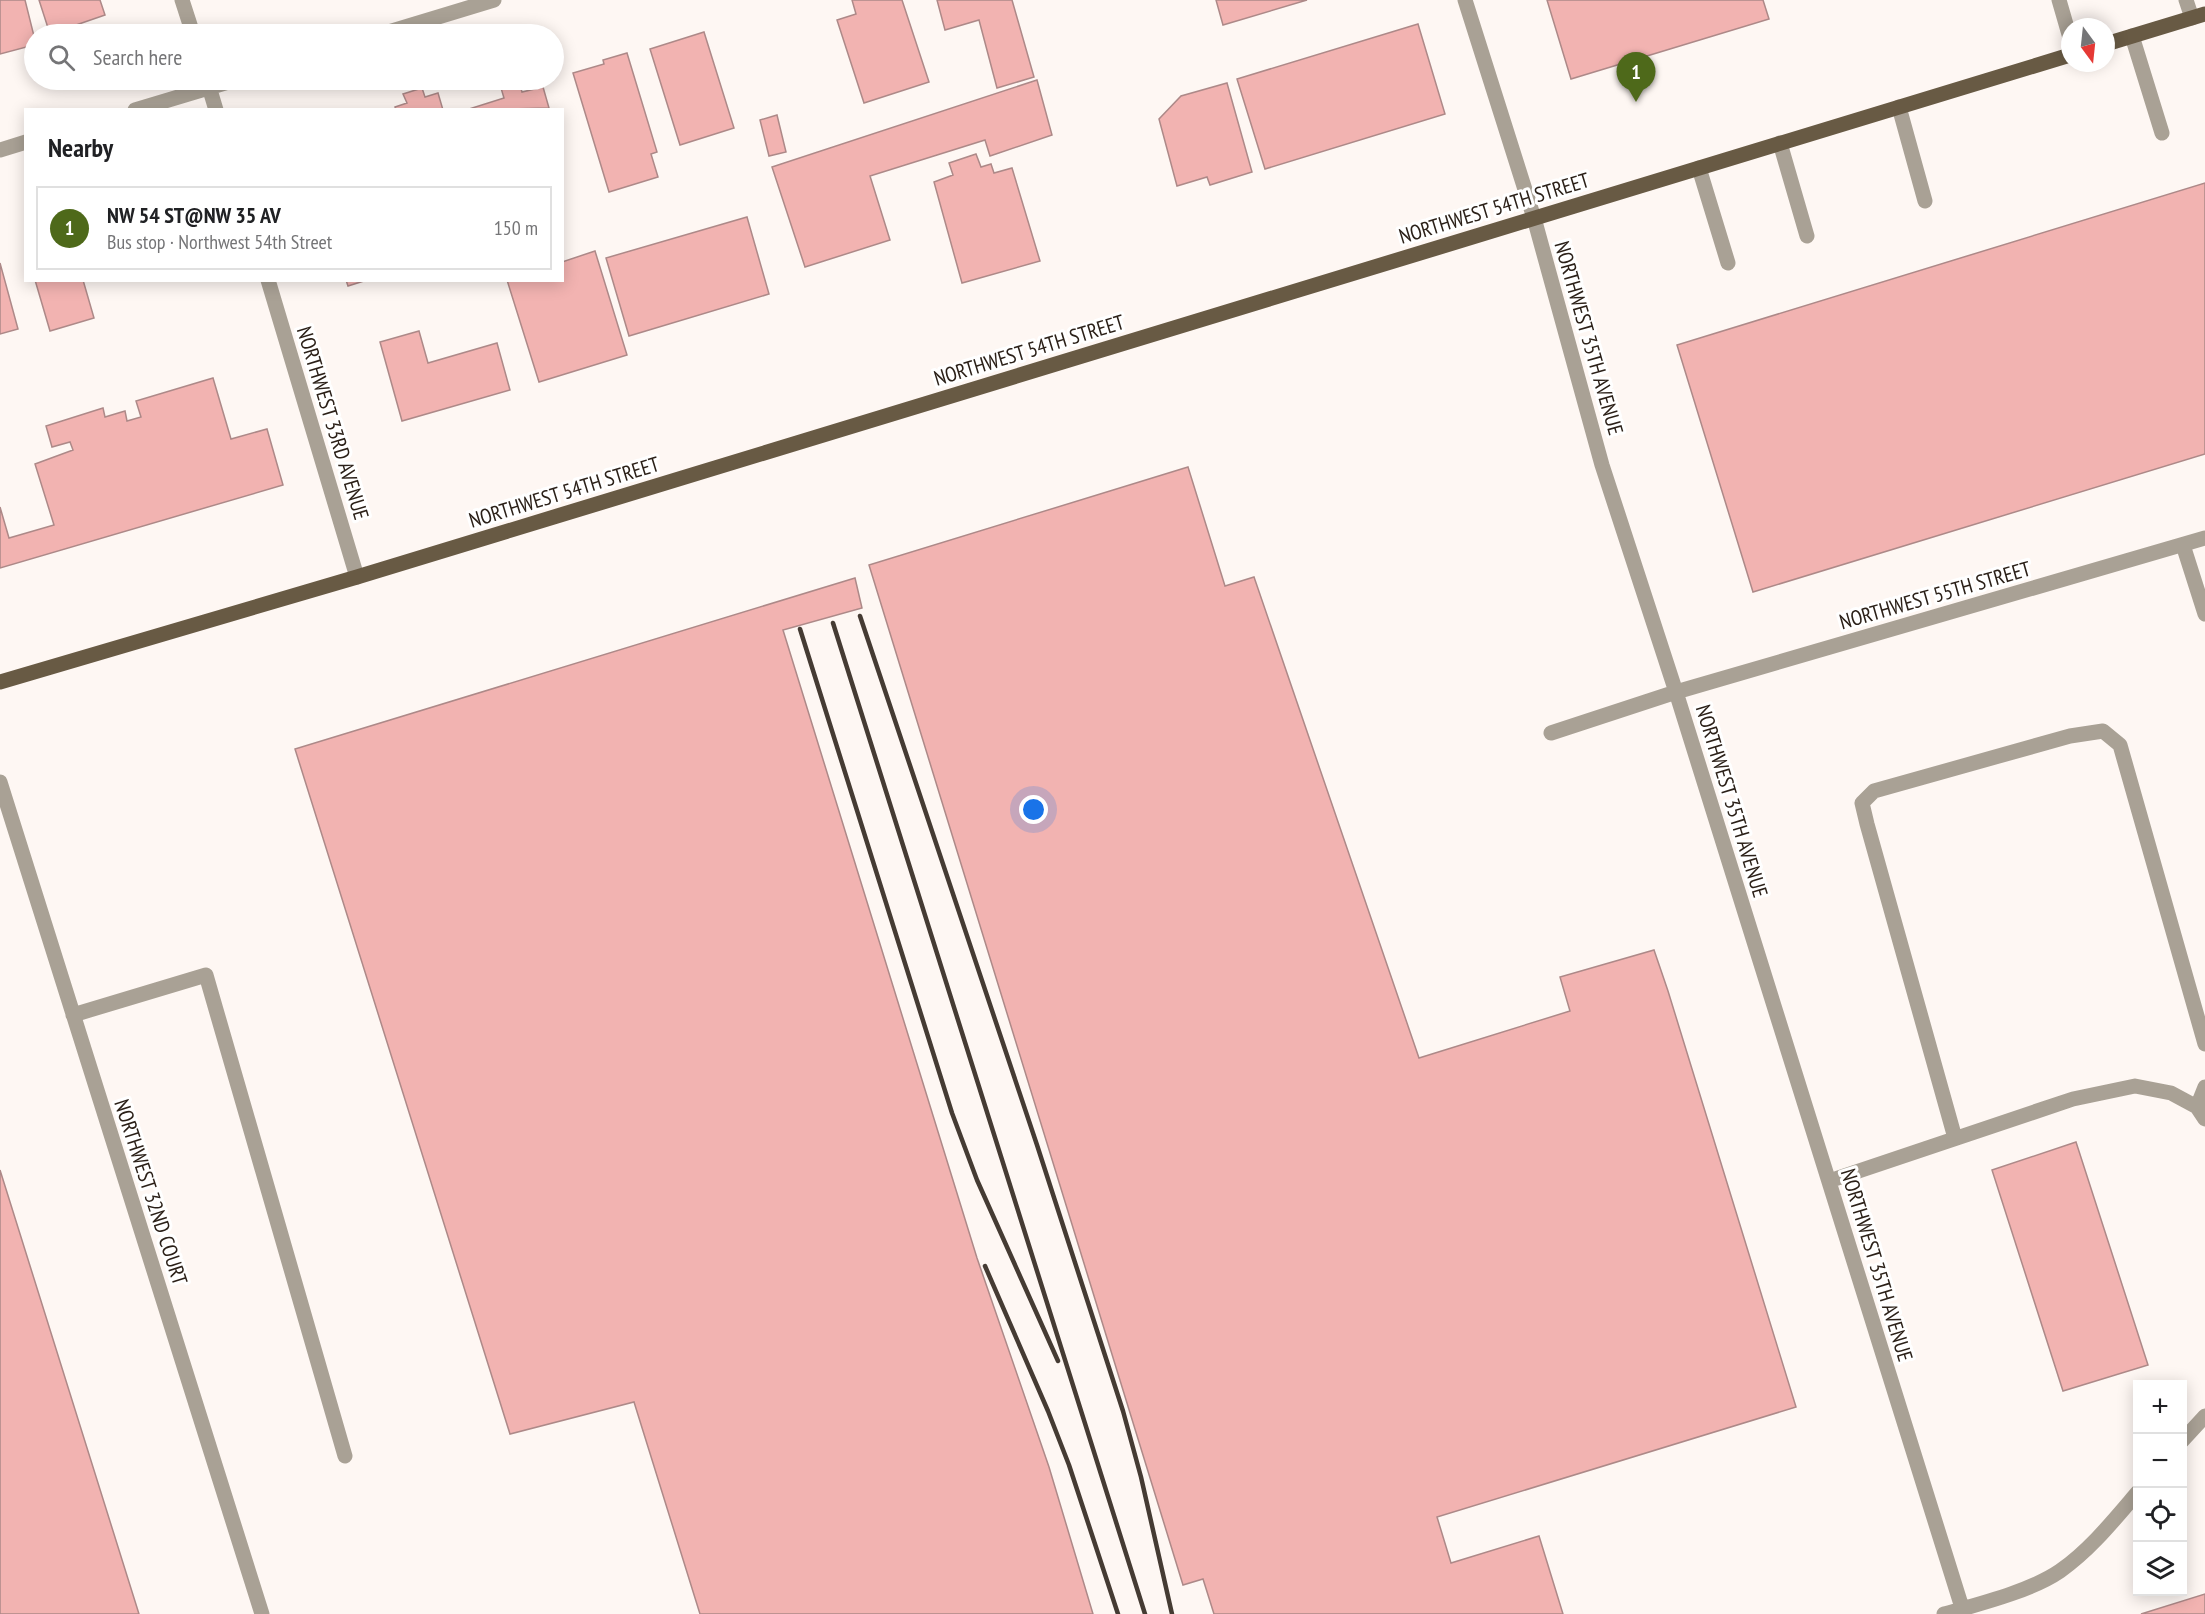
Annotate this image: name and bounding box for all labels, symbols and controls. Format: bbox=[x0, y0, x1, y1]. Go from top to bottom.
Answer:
north arrow bbox=[2061, 18, 2115, 72]
search box bbox=[24, 24, 564, 90]
icon: search bbox=[45, 41, 78, 74]
text: Search here bbox=[93, 43, 182, 71]
pin: 1 bbox=[1616, 52, 1656, 102]
text: Nearby bbox=[48, 131, 113, 164]
street label: NORTHWEST 54TH STREET bbox=[1396, 166, 1593, 250]
text: NW 54 ST@NW 35 AV bbox=[107, 201, 281, 229]
text: 1 bbox=[65, 215, 74, 241]
text: 150 m bbox=[494, 215, 538, 241]
text: Bus stop · Northwest 54th Street bbox=[107, 229, 332, 255]
street label: NORTHWEST 35TH AVENUE bbox=[1548, 238, 1630, 438]
street label: NORTHWEST 54TH STREET bbox=[931, 308, 1128, 392]
street label: NORTHWEST 33RD AVENUE bbox=[291, 323, 375, 523]
street label: NORTHWEST 54TH STREET bbox=[466, 450, 663, 534]
street label: NORTHWEST 55TH STREET bbox=[1836, 555, 2034, 635]
street label: NORTHWEST 35TH AVENUE bbox=[1690, 701, 1774, 901]
your location bbox=[1019, 795, 1048, 824]
street label: NORTHWEST 32ND COURT bbox=[108, 1096, 194, 1289]
street label: NORTHWEST 35TH AVENUE bbox=[1835, 1165, 1919, 1365]
map controls bbox=[2133, 1380, 2187, 1596]
button: + bbox=[2133, 1380, 2187, 1434]
button: − bbox=[2133, 1434, 2187, 1488]
button: locate bbox=[2133, 1488, 2187, 1542]
button: layers bbox=[2133, 1542, 2187, 1596]

